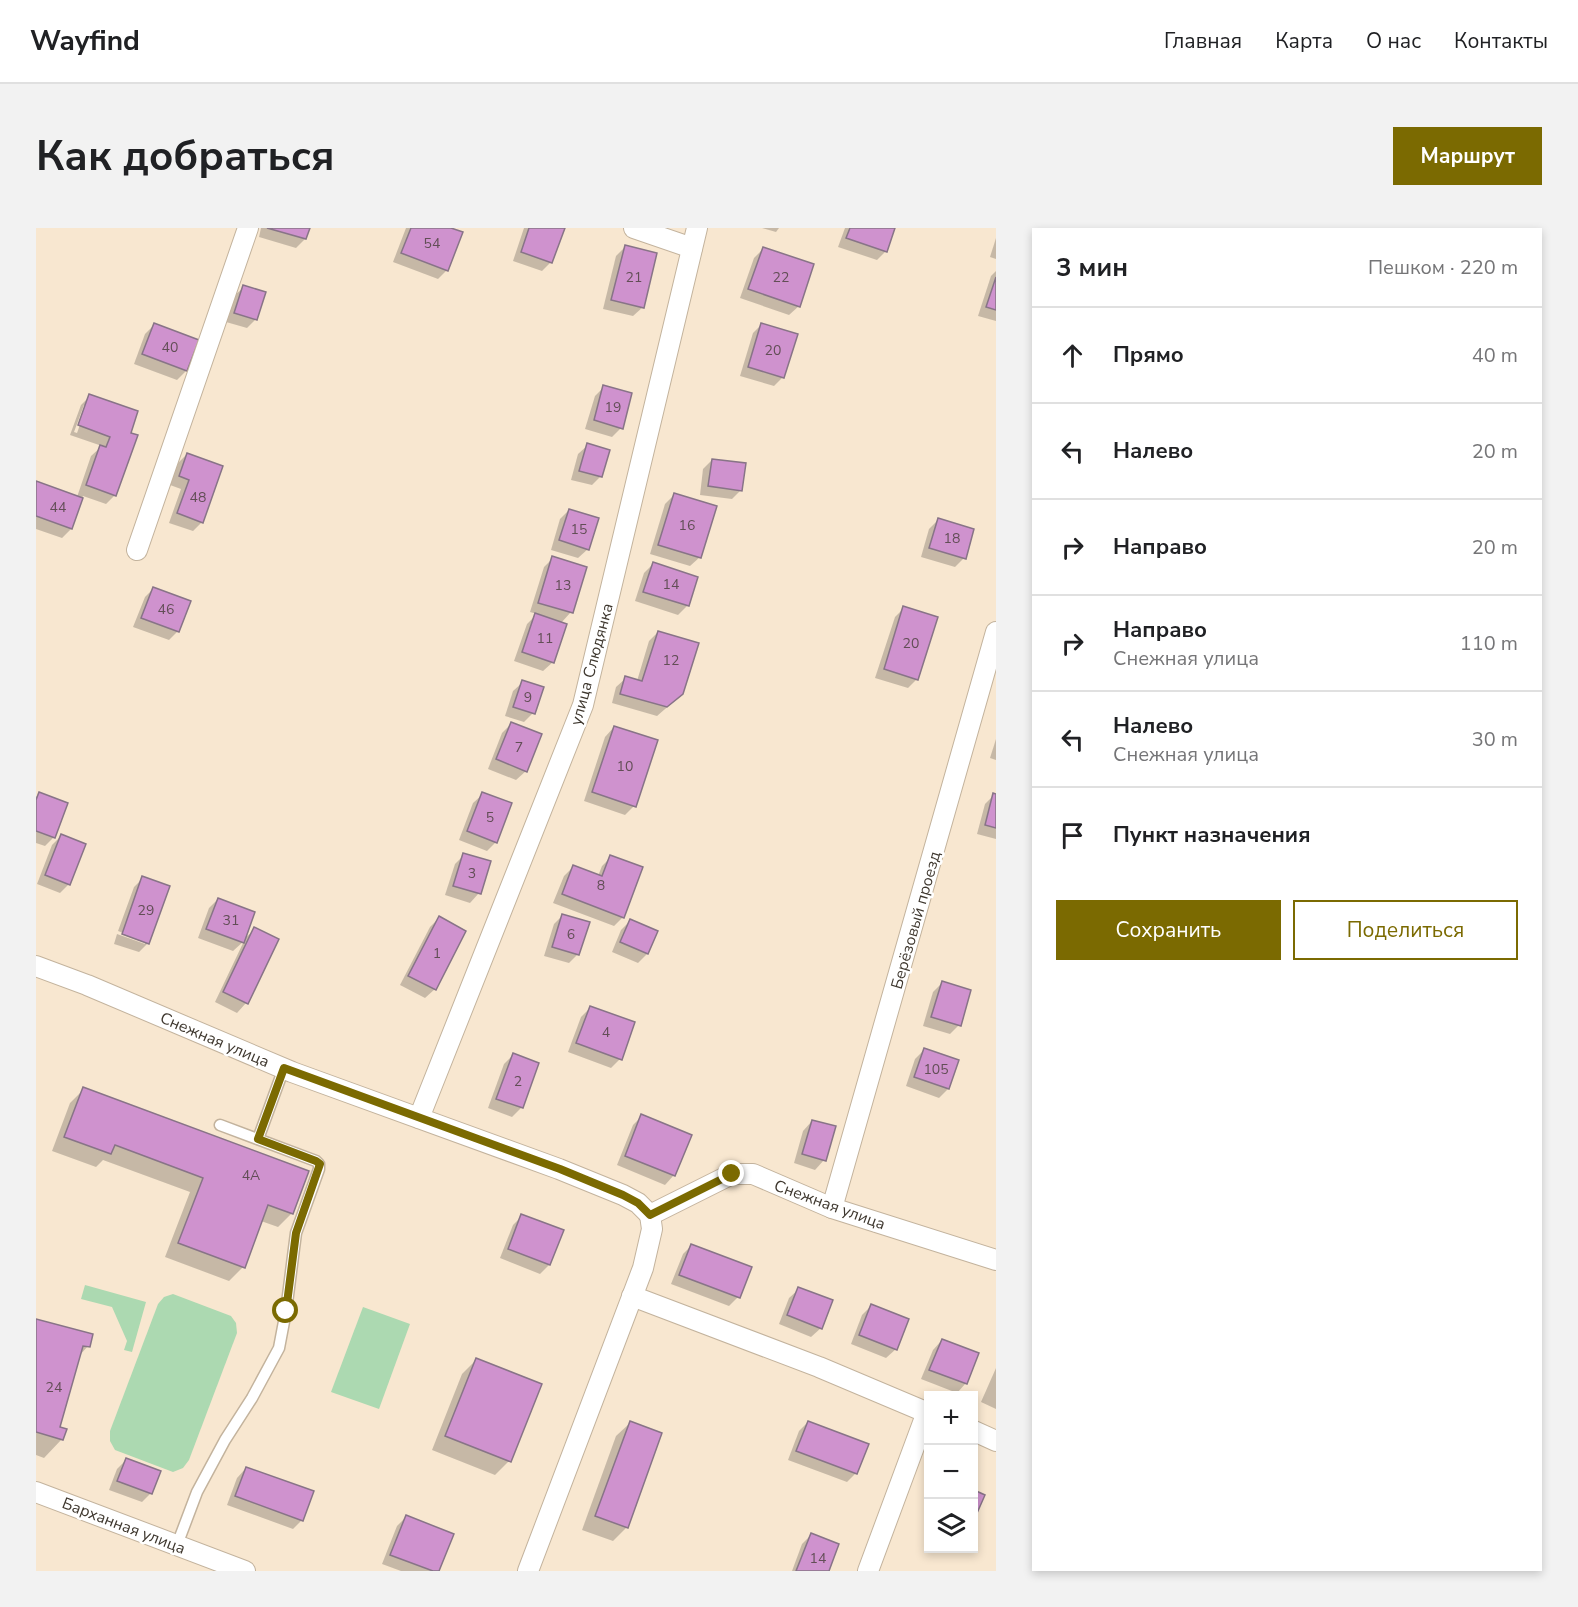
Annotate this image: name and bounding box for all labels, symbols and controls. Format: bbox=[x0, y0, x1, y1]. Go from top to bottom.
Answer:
text: Wayfind bbox=[30, 22, 140, 60]
text: Главная bbox=[1164, 27, 1242, 55]
text: Карта bbox=[1275, 27, 1333, 55]
text: О нас bbox=[1366, 27, 1421, 55]
text: Контакты bbox=[1454, 27, 1548, 55]
button: Маршрут bbox=[1393, 127, 1542, 185]
text: Как добраться bbox=[36, 128, 335, 185]
house number: 54 bbox=[424, 234, 440, 253]
text: 3 мин bbox=[1056, 250, 1128, 285]
text: Пешком · 220 m bbox=[1368, 254, 1518, 281]
house number: 21 bbox=[626, 268, 642, 287]
house number: 22 bbox=[773, 268, 789, 287]
house number: 40 bbox=[162, 338, 178, 357]
icon: ahead bbox=[1056, 339, 1089, 372]
text: Прямо bbox=[1113, 340, 1184, 370]
house number: 20 bbox=[765, 341, 781, 360]
text: 40 m bbox=[1472, 342, 1518, 369]
house number: 19 bbox=[605, 398, 621, 417]
icon: left bbox=[1056, 435, 1089, 468]
text: Налево bbox=[1113, 436, 1193, 466]
text: 20 m bbox=[1472, 438, 1518, 465]
house number: 48 bbox=[190, 488, 206, 507]
house number: 44 bbox=[50, 498, 66, 517]
house number: 16 bbox=[679, 516, 695, 535]
house number: 15 bbox=[571, 520, 587, 539]
house number: 18 bbox=[944, 529, 960, 548]
icon: right bbox=[1056, 531, 1089, 564]
text: Направо bbox=[1113, 532, 1207, 562]
text: 20 m bbox=[1472, 534, 1518, 561]
house number: 14 bbox=[663, 575, 679, 594]
house number: 13 bbox=[555, 576, 571, 595]
house number: 46 bbox=[158, 600, 174, 619]
street label: улица Слюдянка bbox=[565, 601, 619, 728]
text: Направо bbox=[1113, 615, 1207, 645]
icon: right bbox=[1056, 627, 1089, 660]
house number: 11 bbox=[537, 629, 553, 648]
text: 110 m bbox=[1460, 630, 1518, 657]
house number: 20 bbox=[903, 634, 919, 653]
text: Снежная улица bbox=[1113, 645, 1259, 672]
house number: 12 bbox=[663, 651, 679, 670]
house number: 9 bbox=[524, 688, 532, 707]
text: Налево bbox=[1113, 711, 1193, 741]
icon: left bbox=[1056, 723, 1089, 756]
text: 30 m bbox=[1472, 726, 1518, 753]
house number: 7 bbox=[515, 738, 523, 757]
text: Снежная улица bbox=[1113, 741, 1259, 768]
house number: 10 bbox=[617, 757, 633, 776]
house number: 5 bbox=[486, 808, 494, 827]
icon: arrive bbox=[1056, 819, 1089, 852]
text: Пункт назначения bbox=[1113, 820, 1311, 850]
street label: Берёзовый проезд bbox=[886, 848, 946, 992]
house number: 3 bbox=[468, 864, 476, 883]
house number: 8 bbox=[597, 876, 605, 895]
button: Сохранить bbox=[1056, 900, 1281, 960]
button: Поделиться bbox=[1293, 900, 1518, 960]
house number: 29 bbox=[138, 901, 154, 920]
house number: 31 bbox=[223, 911, 239, 930]
house number: 6 bbox=[567, 925, 575, 944]
house number: 1 bbox=[433, 944, 441, 963]
street label: Снежная улица bbox=[157, 1007, 273, 1073]
house number: 4 bbox=[602, 1023, 610, 1042]
house number: 105 bbox=[923, 1060, 949, 1079]
house number: 2 bbox=[514, 1072, 522, 1091]
route end bbox=[718, 1160, 744, 1186]
house number: 4А bbox=[242, 1166, 260, 1185]
street label: Снежная улица bbox=[771, 1175, 888, 1235]
route start bbox=[272, 1297, 298, 1323]
house number: 24 bbox=[46, 1378, 62, 1397]
map controls bbox=[924, 1391, 978, 1553]
button: + bbox=[924, 1391, 978, 1445]
button: − bbox=[924, 1445, 978, 1499]
street label: Барханная улица bbox=[59, 1492, 188, 1560]
button: layers bbox=[924, 1499, 978, 1553]
house number: 14 bbox=[810, 1549, 826, 1568]

